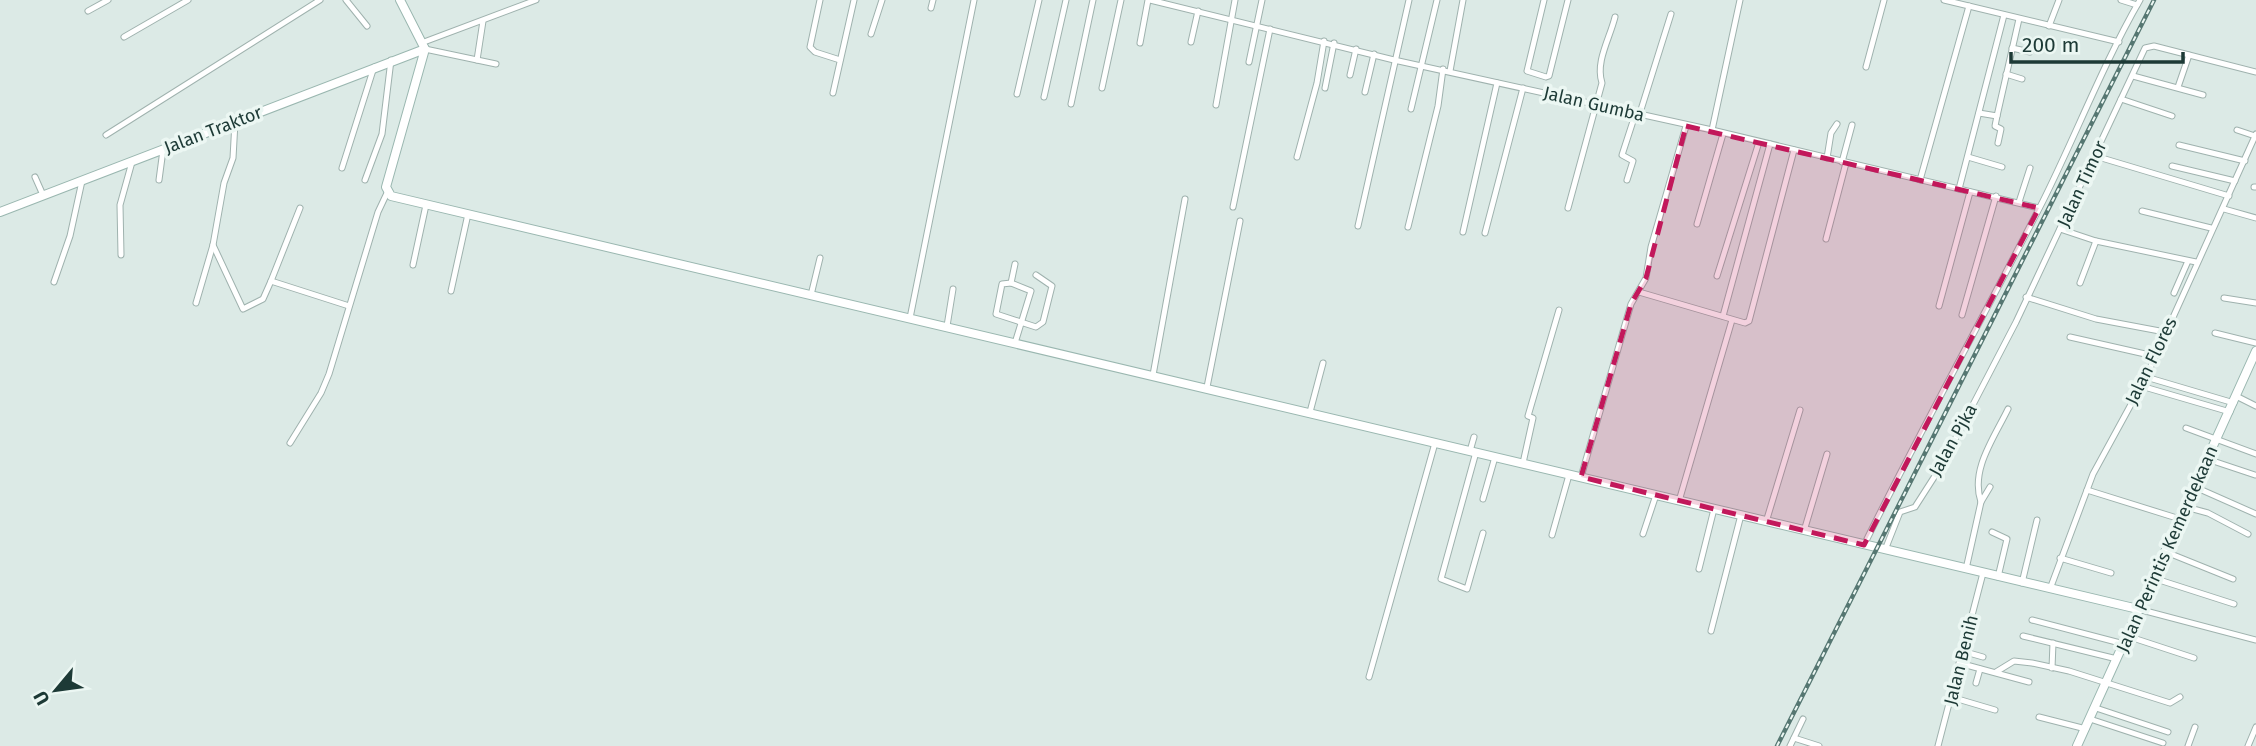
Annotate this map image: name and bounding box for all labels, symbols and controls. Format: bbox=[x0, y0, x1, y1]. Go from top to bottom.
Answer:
scale bar bbox=[2011, 21, 2182, 65]
text: 200 m bbox=[2022, 32, 2079, 58]
street label: Jalan Gumba bbox=[1541, 82, 1647, 126]
street label: Jalan Traktor bbox=[161, 101, 265, 159]
street label: Jalan Timor bbox=[2052, 137, 2112, 231]
street label: Jalan Flores bbox=[2120, 314, 2182, 408]
street label: Jalan Pjka bbox=[1924, 400, 1982, 480]
street label: Jalan Perintis Kemerdekaan bbox=[2111, 442, 2223, 656]
street label: Jalan Benih bbox=[1939, 613, 1983, 707]
north arrow bbox=[21, 655, 91, 725]
text: U bbox=[29, 687, 55, 709]

